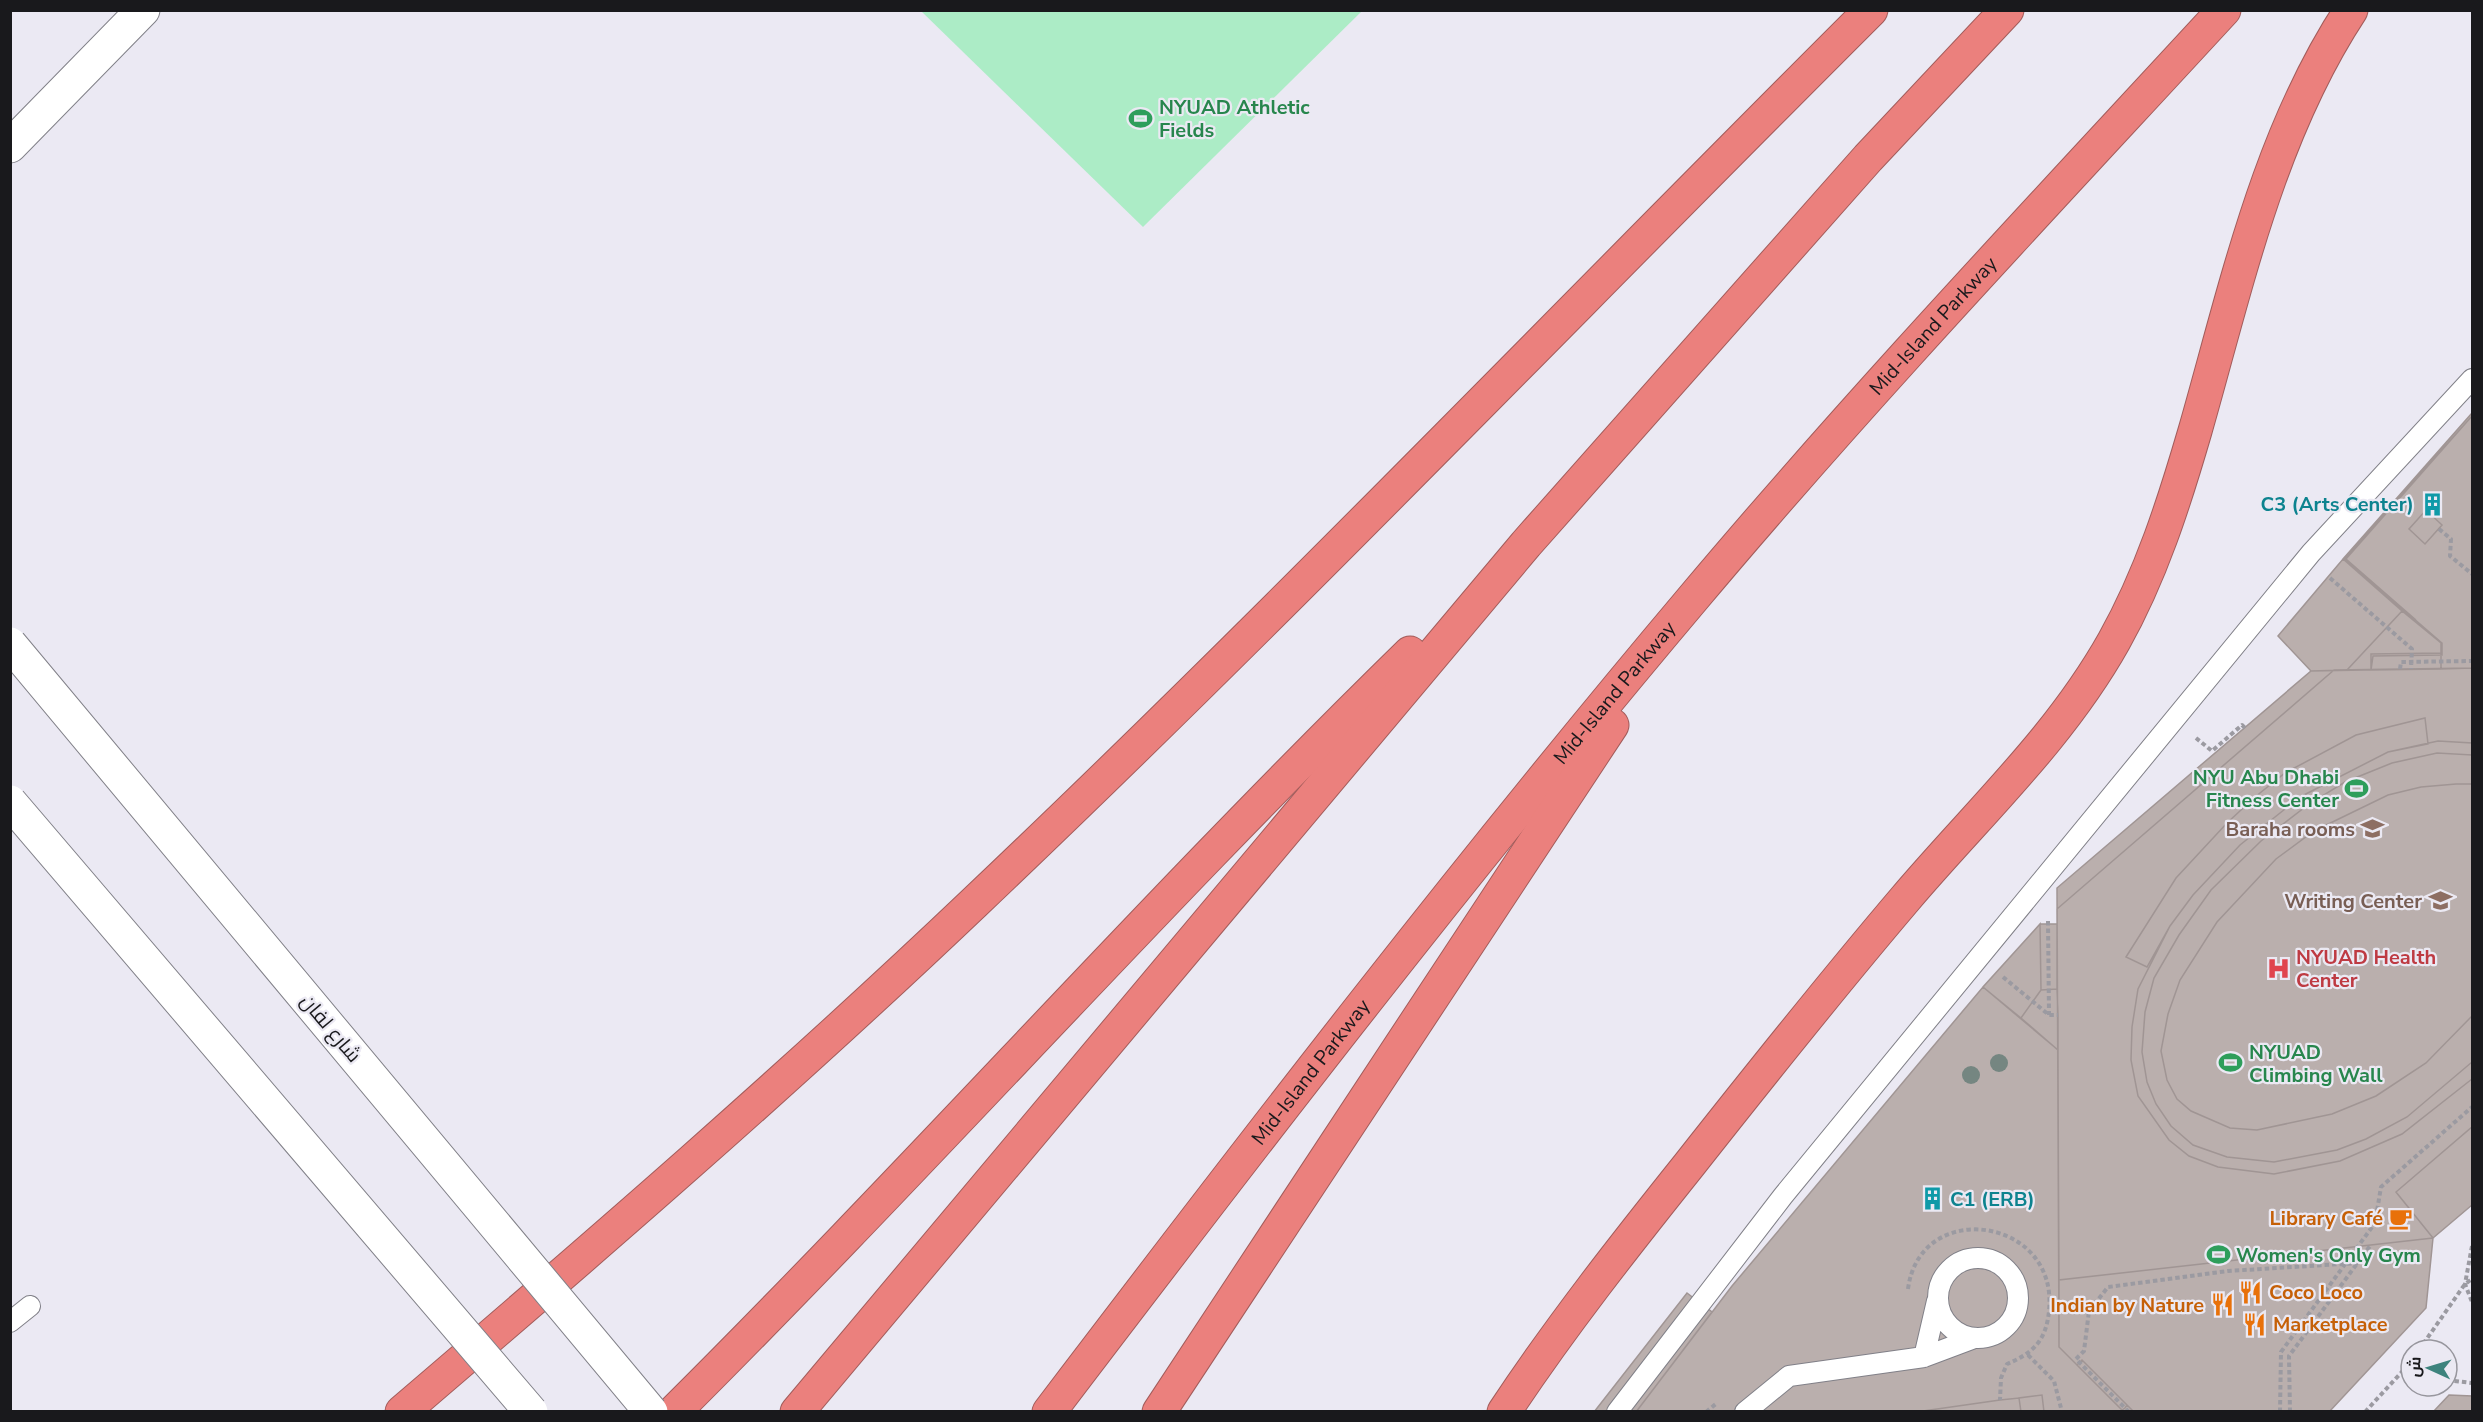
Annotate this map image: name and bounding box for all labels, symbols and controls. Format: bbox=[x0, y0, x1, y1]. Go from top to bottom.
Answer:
place label: NYUAD Athletic Fields bbox=[1159, 94, 1310, 144]
sports icon: NYUAD Athletic Fields bbox=[1128, 106, 1154, 132]
street label: Mid-Island Parkway bbox=[1863, 250, 2004, 401]
place label: C3 (Arts Center) bbox=[2261, 491, 2414, 518]
building icon: C3 (Arts Center) bbox=[2419, 491, 2445, 517]
street label: Mid-Island Parkway bbox=[1547, 615, 1682, 770]
place label: NYU Abu Dhabi Fitness Center bbox=[2193, 764, 2339, 814]
sports icon: NYU Abu Dhabi Fitness Center bbox=[2344, 775, 2370, 801]
place label: Baraha rooms bbox=[2226, 816, 2355, 843]
school or university icon: Baraha rooms bbox=[2360, 816, 2386, 842]
place label: Writing Center bbox=[2284, 888, 2422, 915]
school or university icon: Writing Center bbox=[2427, 888, 2453, 914]
place label: NYUAD Health Center bbox=[2296, 944, 2436, 994]
hospital icon: NYUAD Health Center bbox=[2265, 955, 2291, 981]
street label: شارع لفان bbox=[294, 988, 367, 1068]
street label: Mid-Island Parkway bbox=[1245, 993, 1377, 1151]
place label: NYUAD Climbing Wall bbox=[2249, 1039, 2383, 1089]
sports icon: NYUAD Climbing Wall bbox=[2218, 1050, 2244, 1076]
building icon: C1 (ERB) bbox=[1919, 1186, 1945, 1212]
place label: C1 (ERB) bbox=[1950, 1186, 2035, 1213]
place label: Library Café bbox=[2270, 1205, 2383, 1232]
cafe icon: Library Café bbox=[2388, 1205, 2414, 1231]
sports icon: Women's Only Gym bbox=[2205, 1242, 2231, 1268]
place label: Women's Only Gym bbox=[2236, 1242, 2421, 1269]
restaurant icon: Coco Loco bbox=[2238, 1279, 2264, 1305]
place label: Coco Loco bbox=[2269, 1279, 2363, 1306]
place label: Indian by Nature bbox=[2050, 1292, 2204, 1319]
restaurant icon: Indian by Nature bbox=[2209, 1292, 2235, 1318]
restaurant icon: Marketplace bbox=[2242, 1311, 2268, 1337]
place label: Marketplace bbox=[2273, 1311, 2388, 1338]
north arrow bbox=[2399, 1338, 2459, 1398]
text: ش bbox=[2403, 1356, 2427, 1378]

